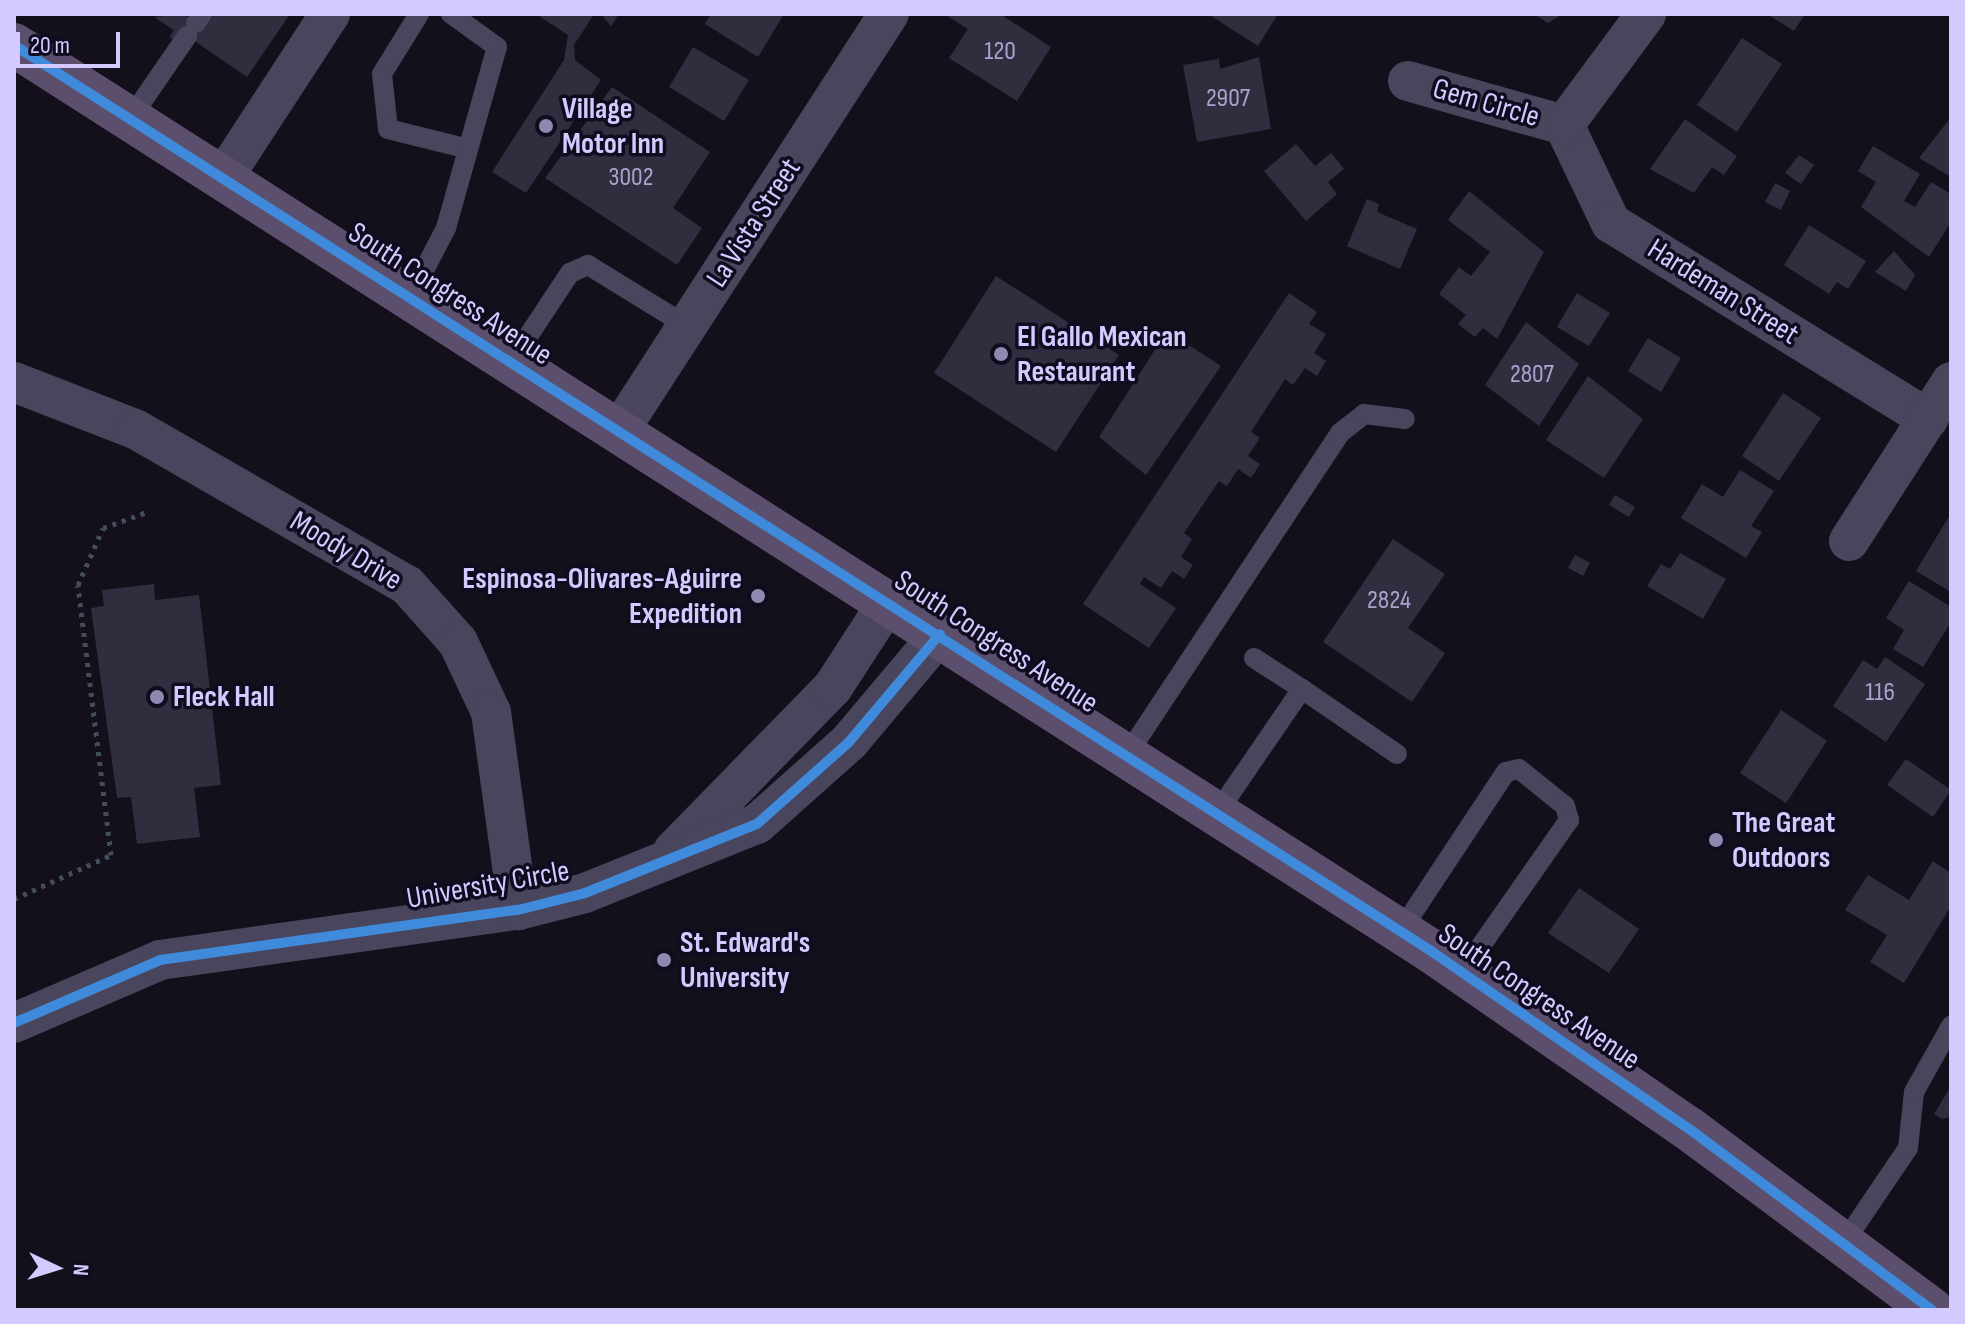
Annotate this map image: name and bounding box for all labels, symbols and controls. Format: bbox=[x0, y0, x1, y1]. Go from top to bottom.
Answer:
scale bar bbox=[20, 16, 124, 66]
text: 20 m bbox=[30, 31, 70, 60]
house number: 120 bbox=[984, 36, 1016, 68]
street label: Gem Circle bbox=[1429, 71, 1543, 135]
house number: 2907 bbox=[1206, 83, 1250, 115]
place label: Village Motor Inn bbox=[562, 91, 664, 162]
marker: Village Motor Inn bbox=[537, 117, 555, 135]
street label: La Vista Street bbox=[699, 152, 809, 294]
house number: 3002 bbox=[609, 162, 653, 194]
street label: South Congress Avenue bbox=[341, 215, 559, 373]
street label: Hardeman Street bbox=[1641, 231, 1805, 353]
place label: El Gallo Mexican Restaurant bbox=[1017, 319, 1187, 390]
marker: El Gallo Mexican Restaurant bbox=[992, 345, 1010, 363]
house number: 2807 bbox=[1510, 359, 1554, 391]
street label: Moody Drive bbox=[284, 504, 408, 598]
place label: Espinosa-Olivares-Aguirre Expedition bbox=[462, 561, 742, 632]
street label: South Congress Avenue bbox=[887, 563, 1105, 721]
house number: 2824 bbox=[1367, 585, 1411, 617]
marker: Espinosa-Olivares-Aguirre Expedition bbox=[749, 587, 767, 605]
house number: 116 bbox=[1865, 677, 1895, 709]
place label: Fleck Hall bbox=[173, 679, 275, 715]
marker: Fleck Hall bbox=[148, 688, 166, 706]
place label: The Great Outdoors bbox=[1732, 805, 1835, 876]
marker: The Great Outdoors bbox=[1707, 831, 1725, 849]
street label: University Circle bbox=[404, 853, 572, 917]
street label: South Congress Avenue bbox=[1431, 916, 1647, 1078]
place label: St. Edward's University bbox=[680, 925, 810, 996]
marker: St. Edward's University bbox=[655, 951, 673, 969]
north arrow bbox=[16, 1228, 96, 1308]
text: N bbox=[67, 1263, 94, 1277]

